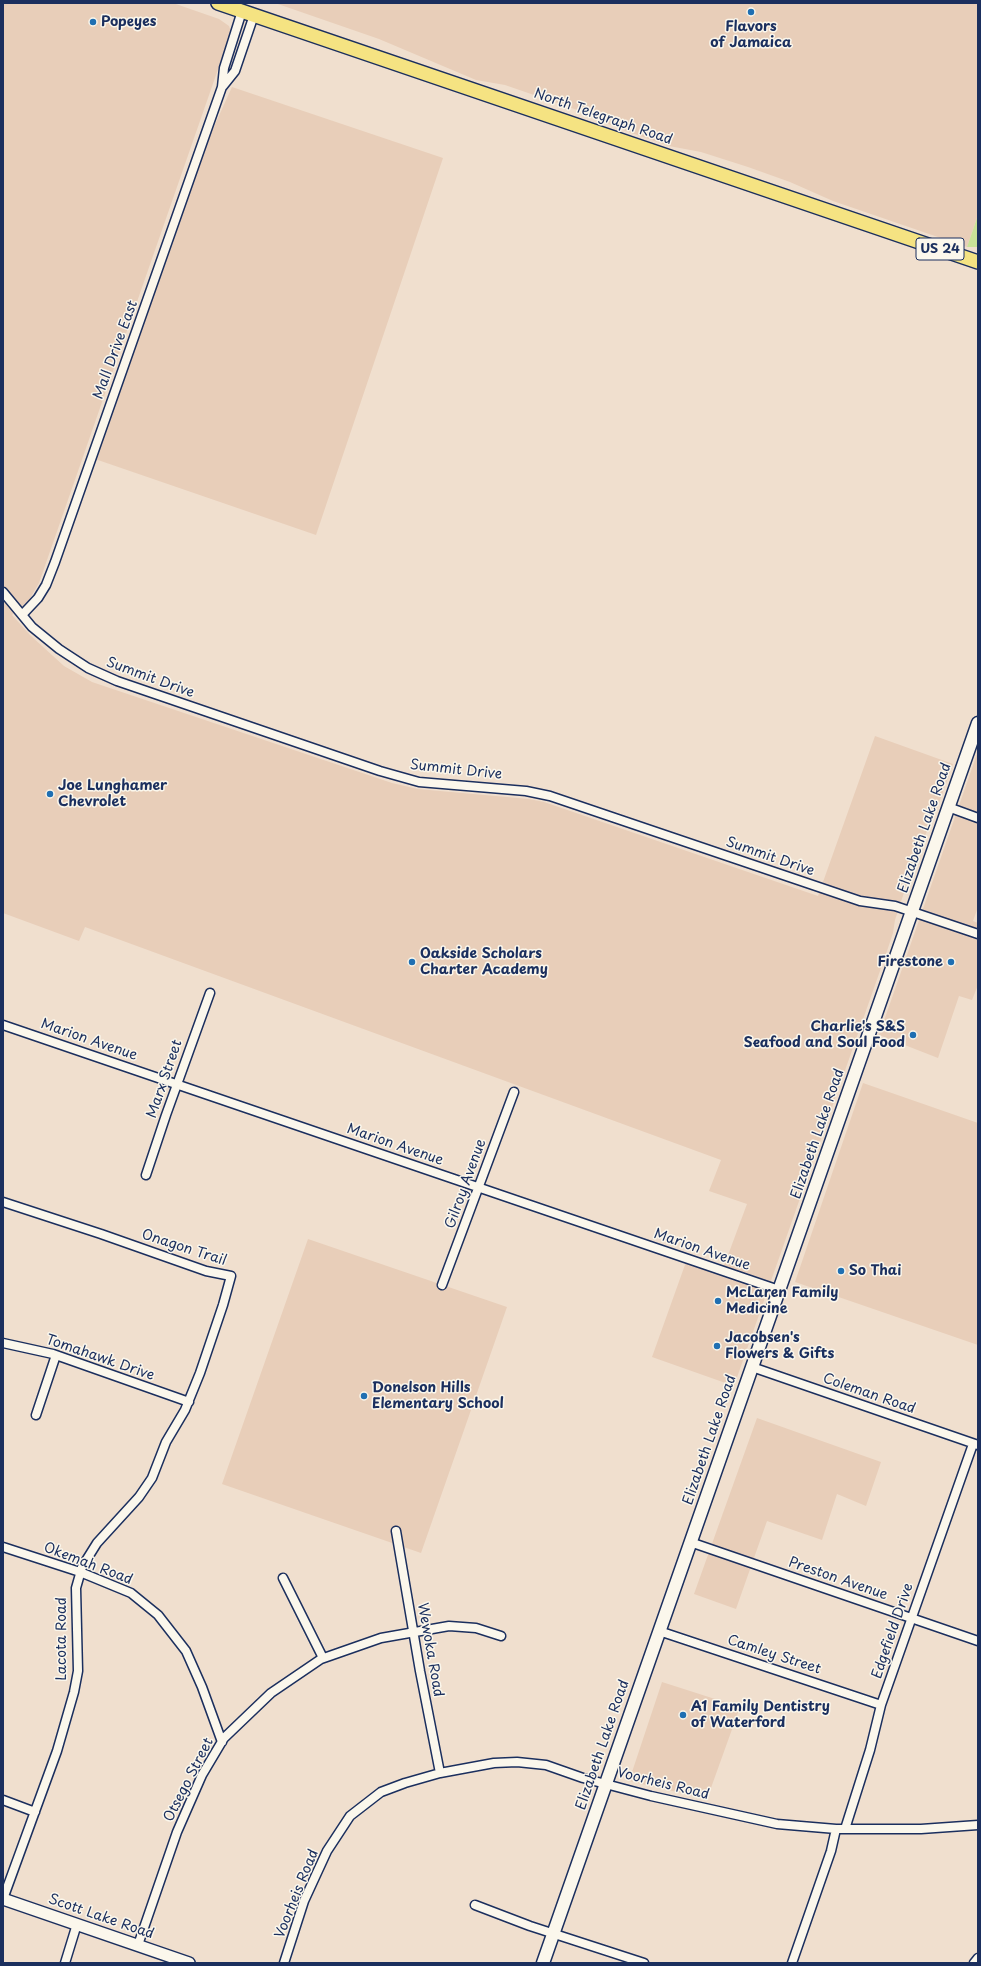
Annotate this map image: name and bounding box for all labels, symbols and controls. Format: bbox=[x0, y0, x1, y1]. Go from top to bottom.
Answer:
marker: Flavors of Jamaica bbox=[746, 7, 756, 17]
place label: Popeyes bbox=[101, 14, 156, 30]
marker: Popeyes bbox=[88, 17, 98, 27]
place label: Flavors of Jamaica bbox=[710, 19, 792, 52]
street label: North Telegraph Road bbox=[532, 85, 674, 149]
road number: US 24 bbox=[916, 238, 964, 260]
street label: Mall Drive East bbox=[90, 298, 142, 402]
street label: Summit Drive bbox=[104, 654, 196, 702]
street label: Summit Drive bbox=[409, 757, 503, 783]
street label: Elizabeth Lake Road bbox=[895, 761, 955, 895]
place label: Joe Lunghamer Chevrolet bbox=[58, 778, 167, 810]
marker: Joe Lunghamer Chevrolet bbox=[45, 789, 55, 799]
street label: Summit Drive bbox=[723, 834, 817, 880]
place label: Oakside Scholars Charter Academy bbox=[420, 946, 548, 978]
place label: Firestone bbox=[877, 954, 943, 970]
marker: Oakside Scholars Charter Academy bbox=[407, 957, 417, 967]
marker: Firestone bbox=[946, 957, 956, 967]
street label: Marion Avenue bbox=[39, 1016, 139, 1064]
place label: Charlie's S&S Seafood and Soul Food bbox=[744, 1019, 905, 1052]
marker: Charlie's S&S Seafood and Soul Food bbox=[908, 1030, 918, 1040]
street label: Marx Street bbox=[144, 1038, 186, 1120]
street label: Elizabeth Lake Road bbox=[788, 1067, 848, 1201]
street label: Marion Avenue bbox=[345, 1121, 445, 1169]
street label: Gilroy Avenue bbox=[442, 1137, 490, 1231]
street label: Onagon Trail bbox=[139, 1226, 229, 1270]
street label: Marion Avenue bbox=[652, 1226, 752, 1274]
place label: So Thai bbox=[849, 1263, 901, 1279]
marker: So Thai bbox=[836, 1266, 846, 1276]
place label: McLaren Family Medicine bbox=[726, 1285, 838, 1318]
marker: McLaren Family Medicine bbox=[713, 1296, 723, 1306]
place label: Jacobsen's Flowers & Gifts bbox=[725, 1330, 834, 1362]
street label: Tomahawk Drive bbox=[44, 1332, 156, 1384]
marker: Jacobsen's Flowers & Gifts bbox=[712, 1341, 722, 1351]
street label: Coleman Road bbox=[820, 1370, 918, 1418]
street label: Elizabeth Lake Road bbox=[680, 1373, 740, 1507]
place label: Donelson Hills Elementary School bbox=[372, 1380, 504, 1412]
marker: Donelson Hills Elementary School bbox=[359, 1391, 369, 1401]
street label: Okemah Road bbox=[41, 1539, 135, 1589]
street label: Preston Avenue bbox=[786, 1554, 890, 1604]
street label: Edgefield Drive bbox=[869, 1581, 917, 1681]
street label: Lacota Road bbox=[54, 1597, 70, 1681]
street label: Wewoka Road bbox=[413, 1602, 447, 1698]
street label: Camley Street bbox=[725, 1632, 823, 1678]
street label: Elizabeth Lake Road bbox=[573, 1678, 633, 1812]
place label: A1 Family Dentistry of Waterford bbox=[691, 1699, 830, 1732]
marker: A1 Family Dentistry of Waterford bbox=[678, 1710, 688, 1720]
street label: Otsego Street bbox=[161, 1735, 217, 1825]
street label: Voorheis Road bbox=[615, 1764, 711, 1804]
street label: Voorheis Road bbox=[272, 1847, 322, 1941]
street label: Scott Lake Road bbox=[46, 1891, 156, 1943]

